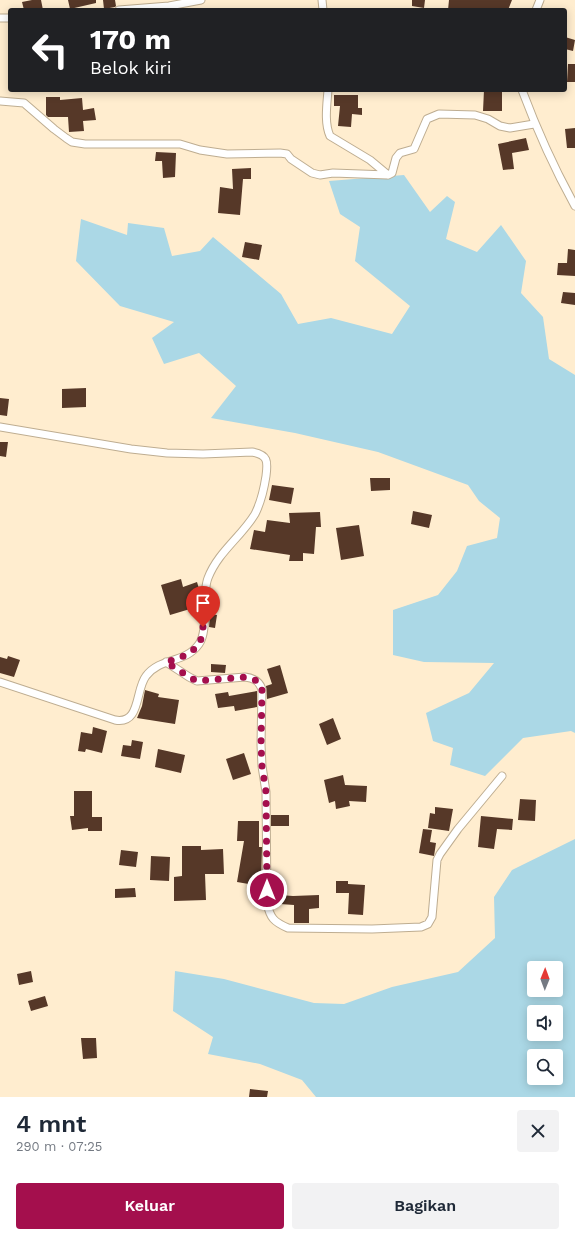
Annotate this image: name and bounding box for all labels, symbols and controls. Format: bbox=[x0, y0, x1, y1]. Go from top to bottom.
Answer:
text: 170 m bbox=[90, 23, 171, 56]
icon: left bbox=[24, 24, 76, 76]
text: Belok kiri bbox=[90, 57, 172, 78]
pin bbox=[186, 586, 220, 627]
icon: arrive bbox=[192, 592, 214, 614]
position arrow bbox=[246, 869, 288, 911]
north arrow bbox=[527, 961, 563, 997]
map controls bbox=[527, 961, 563, 1085]
button: sound bbox=[527, 1005, 563, 1041]
button: search bbox=[527, 1049, 563, 1085]
text: 4 mnt bbox=[16, 1110, 86, 1138]
button: close bbox=[517, 1110, 559, 1152]
text: 290 m · 07:25 bbox=[16, 1139, 102, 1154]
button: Keluar bbox=[16, 1183, 284, 1229]
button: Bagikan bbox=[292, 1183, 559, 1229]

